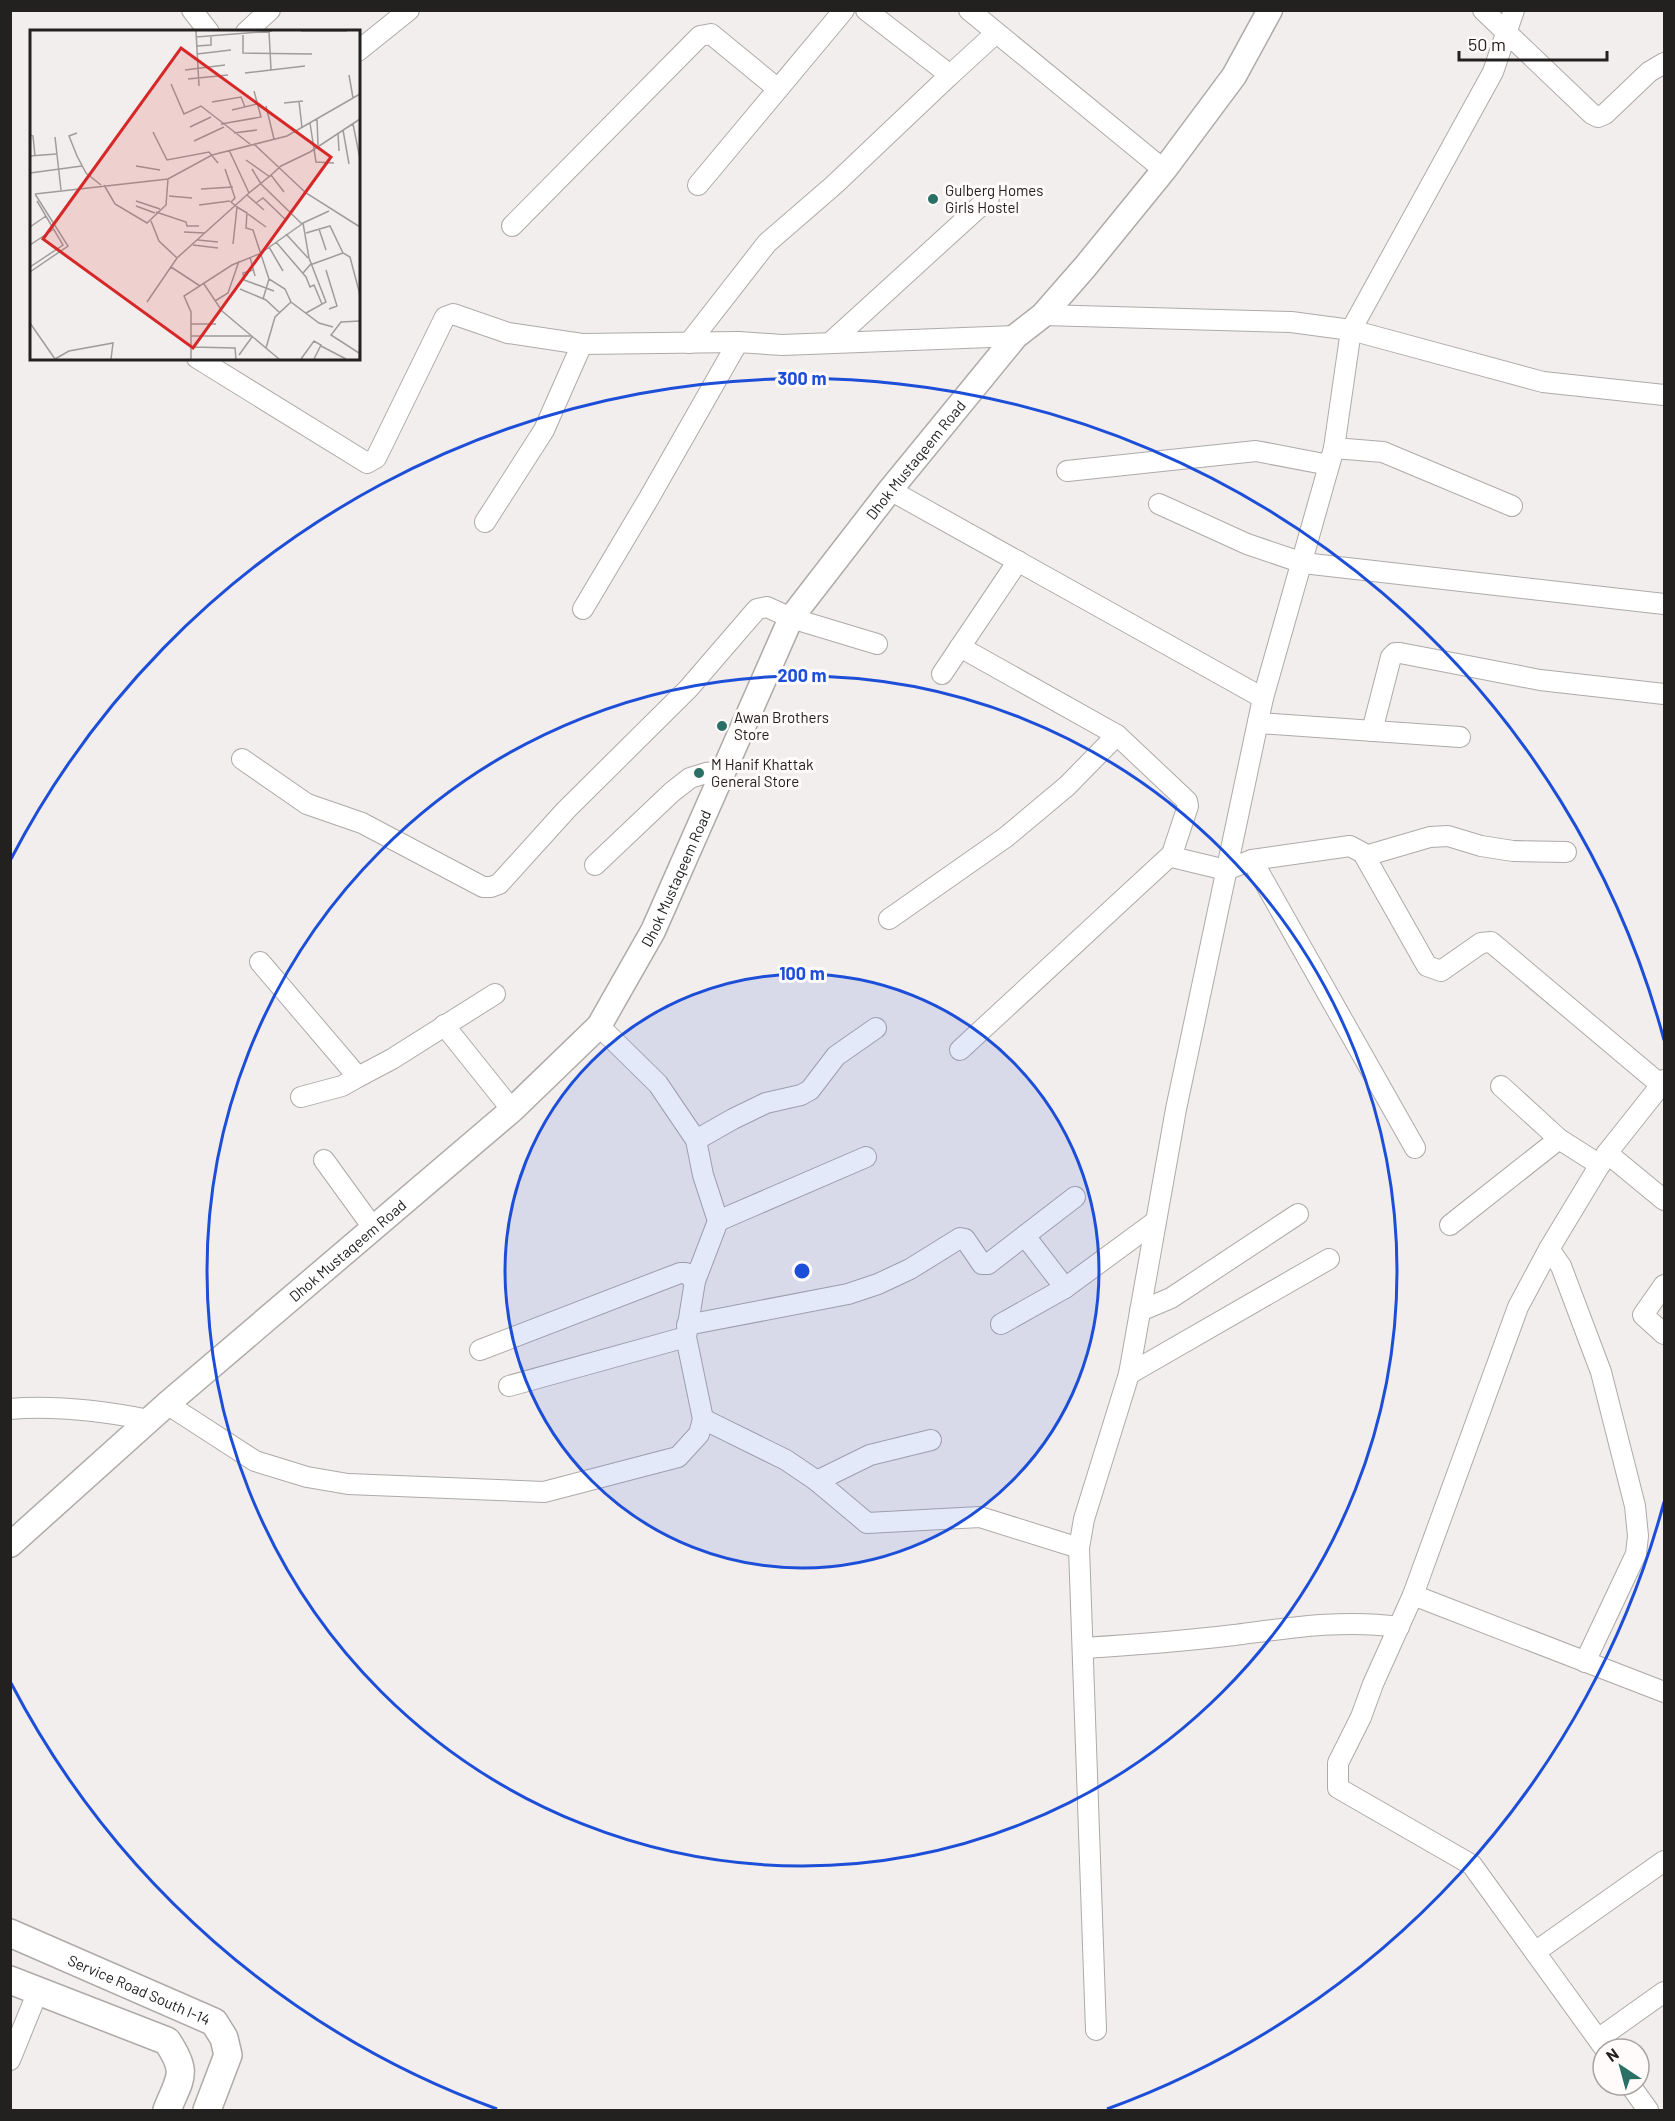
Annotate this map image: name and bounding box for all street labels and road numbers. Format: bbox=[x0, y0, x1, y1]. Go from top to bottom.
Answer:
street label: Dhok Mustaqeem Road bbox=[862, 396, 969, 523]
street label: Dhok Mustaqeem Road bbox=[637, 807, 714, 950]
street label: Dhok Mustaqeem Road bbox=[285, 1195, 410, 1305]
street label: Service Road South I-14 bbox=[65, 1950, 213, 2028]

